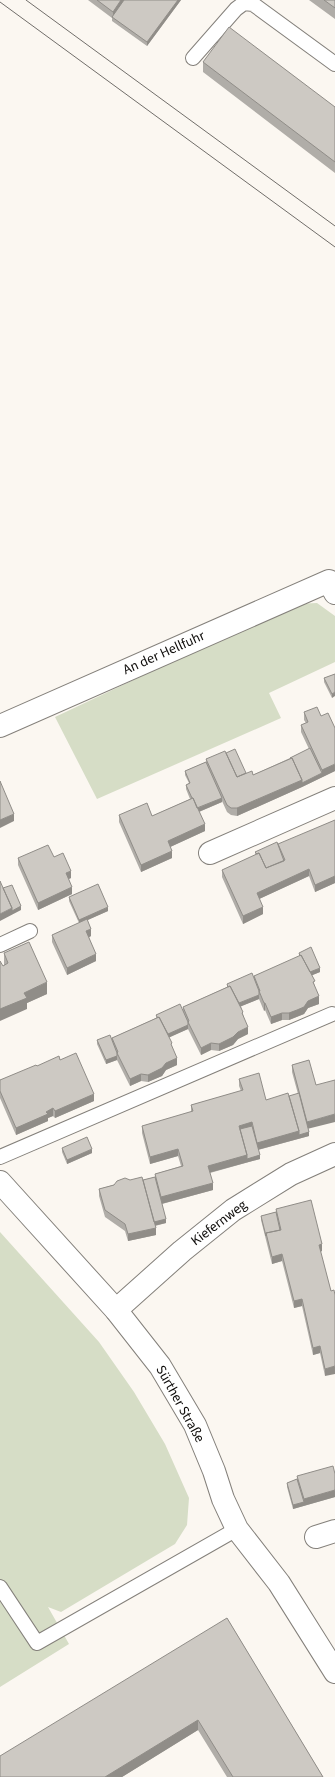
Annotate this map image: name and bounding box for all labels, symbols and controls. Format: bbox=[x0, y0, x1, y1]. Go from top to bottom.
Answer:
street label: An der Hellfuhr bbox=[120, 626, 208, 680]
street label: Kiefernweg bbox=[187, 1195, 251, 1251]
street label: Sürther Straße bbox=[151, 1362, 209, 1446]

